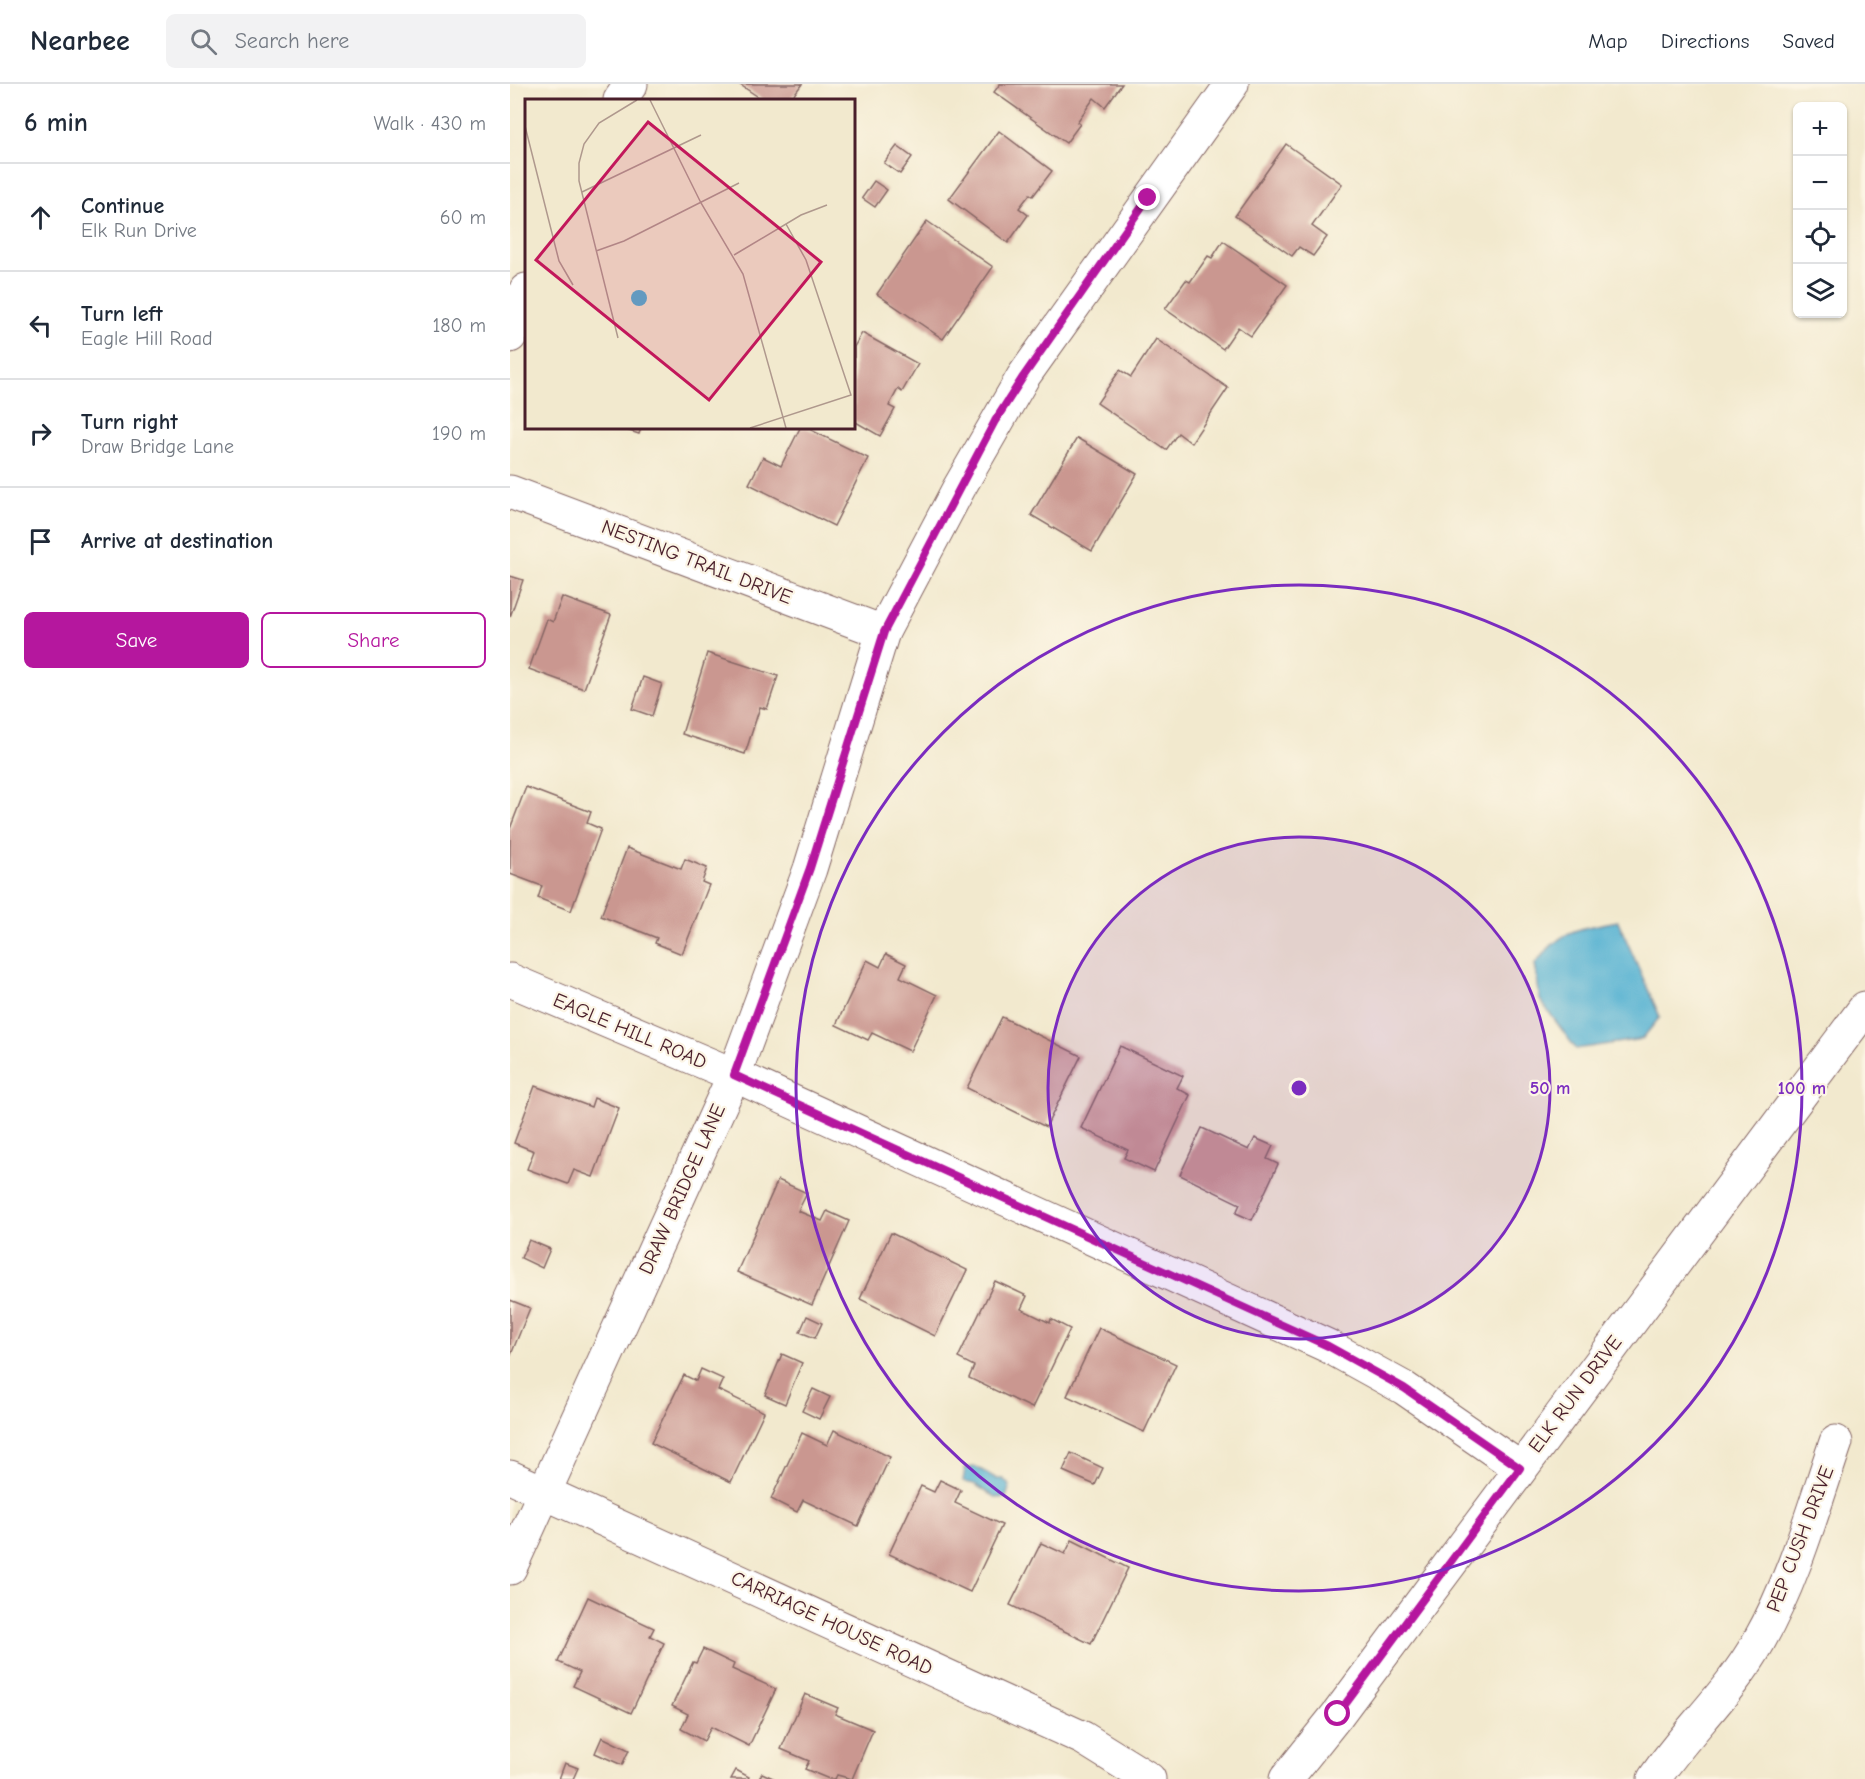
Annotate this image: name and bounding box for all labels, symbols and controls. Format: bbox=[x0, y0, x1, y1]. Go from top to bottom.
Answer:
search box bbox=[166, 14, 586, 68]
text: Nearbee bbox=[30, 25, 130, 57]
icon: search bbox=[187, 25, 220, 58]
text: Search here bbox=[235, 28, 349, 54]
text: Map bbox=[1588, 29, 1628, 53]
text: Directions bbox=[1661, 29, 1750, 53]
text: Saved bbox=[1783, 29, 1835, 53]
inset map bbox=[525, 99, 855, 429]
map controls bbox=[1793, 102, 1847, 318]
button: + bbox=[1793, 102, 1847, 156]
text: 6 min bbox=[24, 108, 88, 138]
text: Walk · 430 m bbox=[374, 112, 486, 135]
button: − bbox=[1793, 156, 1847, 210]
route end bbox=[1134, 184, 1160, 210]
text: Continue bbox=[81, 193, 164, 219]
icon: ahead bbox=[24, 201, 57, 234]
text: 60 m bbox=[440, 206, 486, 229]
button: locate bbox=[1793, 210, 1847, 264]
text: Elk Run Drive bbox=[81, 219, 197, 242]
button: layers bbox=[1793, 264, 1847, 318]
text: Turn left bbox=[81, 301, 163, 327]
icon: left bbox=[24, 309, 57, 342]
text: 180 m bbox=[432, 314, 486, 337]
text: Eagle Hill Road bbox=[81, 327, 213, 350]
text: Turn right bbox=[81, 409, 178, 435]
icon: right bbox=[24, 417, 57, 450]
text: 190 m bbox=[432, 422, 486, 445]
text: Draw Bridge Lane bbox=[81, 435, 234, 458]
street label: NESTING TRAIL DRIVE bbox=[598, 515, 796, 609]
icon: arrive bbox=[24, 525, 57, 558]
text: Arrive at destination bbox=[81, 528, 273, 554]
button: Save bbox=[24, 612, 249, 668]
button: Share bbox=[261, 612, 486, 668]
street label: EAGLE HILL ROAD bbox=[550, 988, 710, 1074]
centre of rings bbox=[1289, 1078, 1309, 1098]
text: 50 m bbox=[1530, 1078, 1570, 1099]
text: 100 m bbox=[1778, 1078, 1826, 1099]
street label: DRAW BRIDGE LANE bbox=[634, 1100, 730, 1278]
street label: ELK RUN DRIVE bbox=[1523, 1331, 1627, 1457]
street label: PEP CUSH DRIVE bbox=[1762, 1463, 1838, 1615]
street label: CARRIAGE HOUSE ROAD bbox=[727, 1566, 937, 1680]
route start bbox=[1324, 1700, 1350, 1726]

